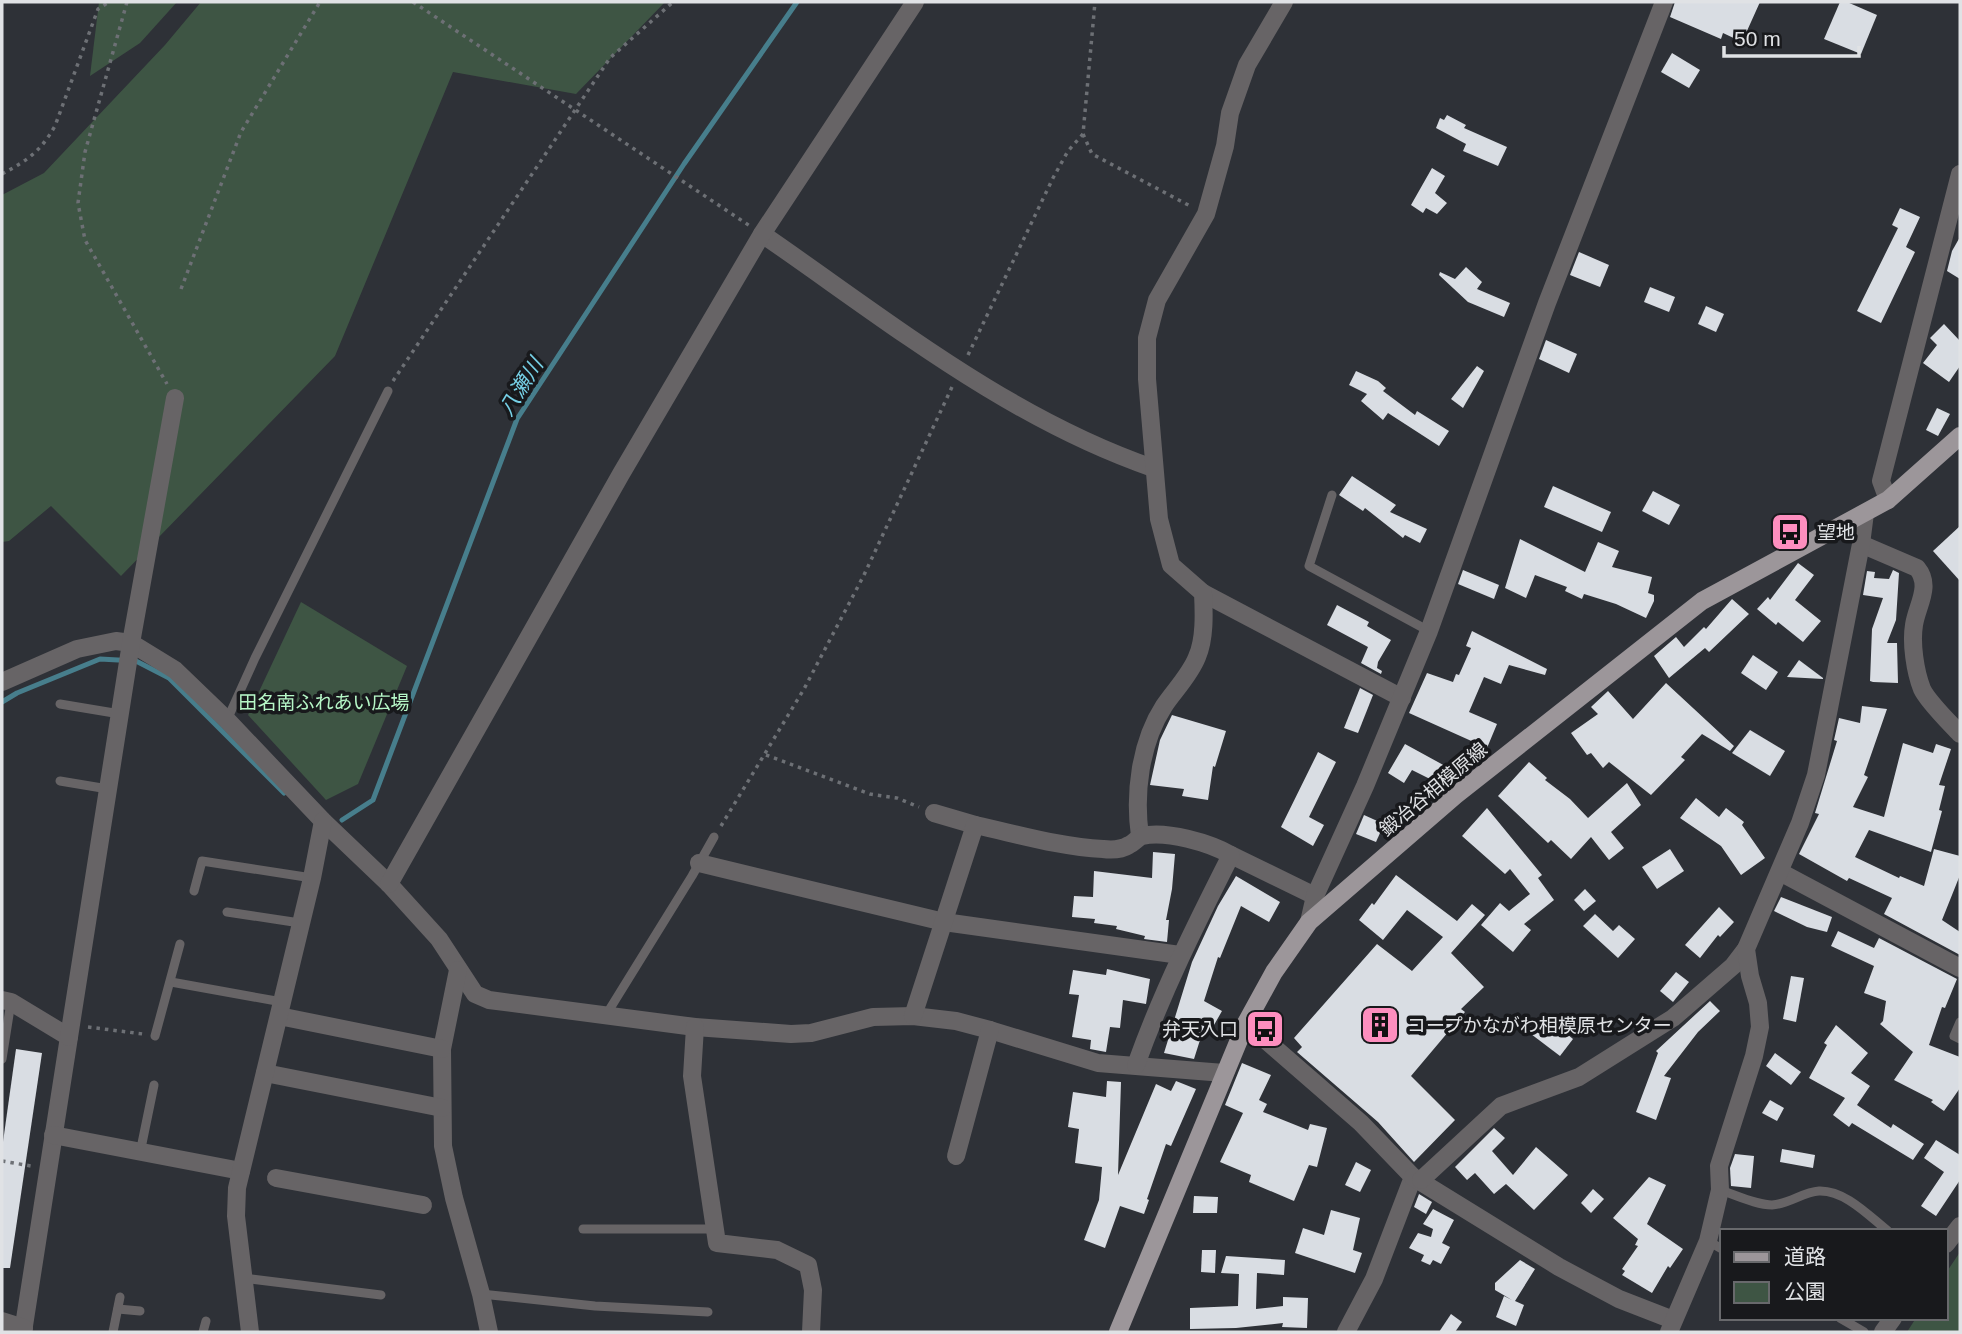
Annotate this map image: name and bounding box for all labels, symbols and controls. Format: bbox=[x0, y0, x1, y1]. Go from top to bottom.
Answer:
scale bar bbox=[1724, 14, 1859, 58]
text: 50 m bbox=[1734, 27, 1781, 50]
water label: 八瀬川 bbox=[494, 352, 548, 420]
bus stop icon: 望地 bbox=[1769, 511, 1811, 553]
place label: 望地 bbox=[1817, 522, 1855, 543]
park label: 田名南ふれあい広場 bbox=[238, 692, 410, 713]
street label: 鍛冶谷相模原線 bbox=[1376, 739, 1491, 840]
building icon: コープかながわ相模原センター bbox=[1359, 1004, 1401, 1046]
bus stop icon: 弁天入口 bbox=[1244, 1008, 1286, 1050]
place label: コープかながわ相模原センター bbox=[1407, 1015, 1672, 1036]
place label: 弁天入口 bbox=[1162, 1019, 1238, 1040]
legend bbox=[1720, 1229, 1948, 1320]
text: 道路 bbox=[1784, 1245, 1826, 1268]
text: 公園 bbox=[1784, 1280, 1826, 1303]

